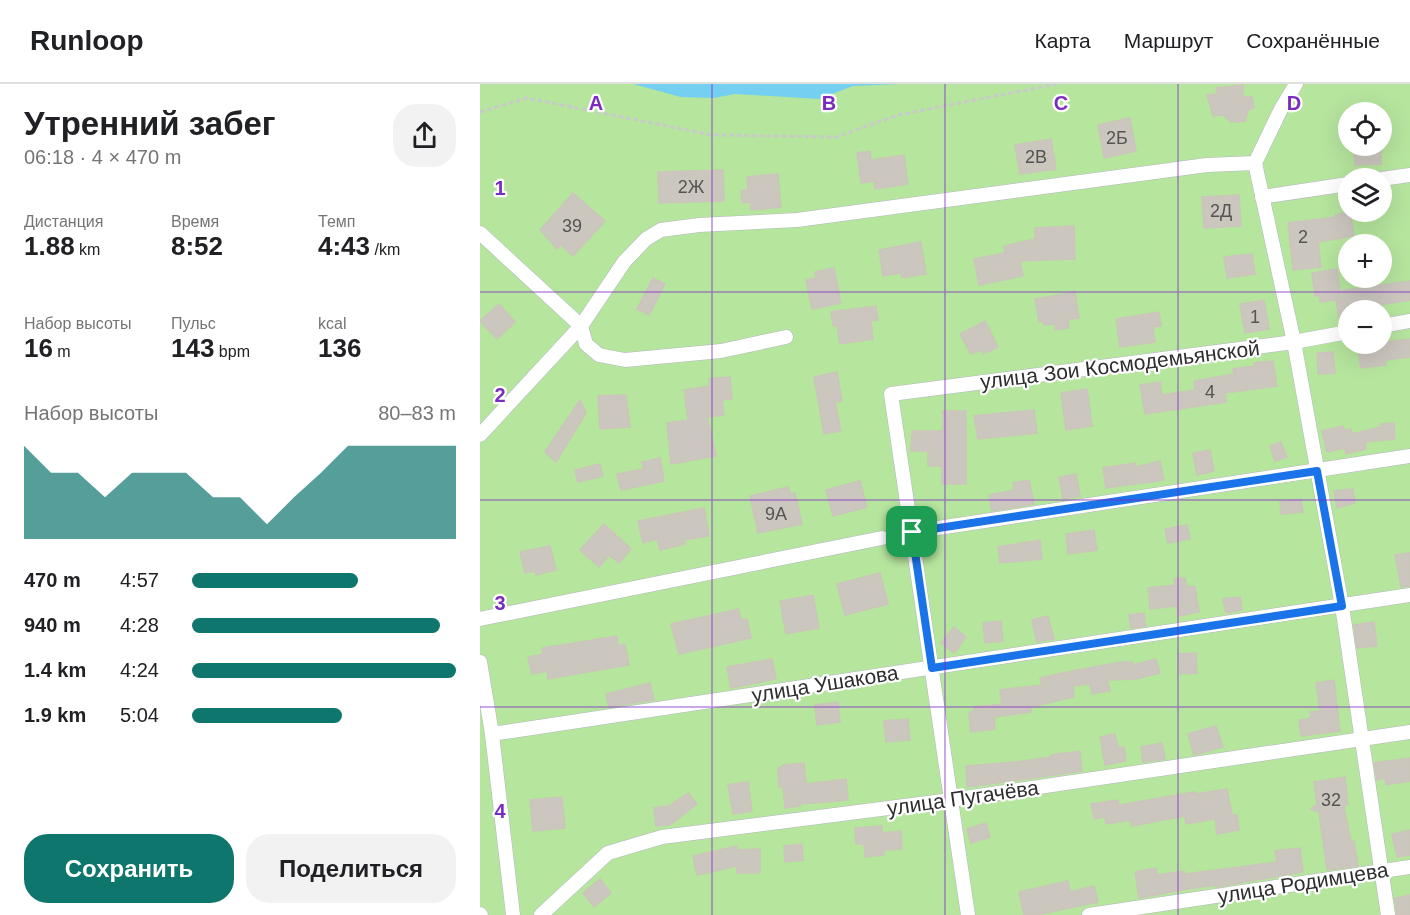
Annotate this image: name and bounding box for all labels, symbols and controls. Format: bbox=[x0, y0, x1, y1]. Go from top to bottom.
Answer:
text: Runloop bbox=[30, 25, 144, 56]
text: Карта bbox=[1035, 29, 1091, 52]
text: Маршрут bbox=[1124, 29, 1213, 52]
text: Сохранённые bbox=[1246, 29, 1380, 52]
text: A bbox=[589, 92, 603, 114]
text: B bbox=[822, 92, 836, 114]
text: C bbox=[1054, 92, 1068, 114]
text: D bbox=[1287, 92, 1301, 114]
map controls bbox=[1338, 102, 1392, 354]
button: locate bbox=[1338, 102, 1392, 156]
button: share bbox=[393, 104, 456, 167]
text: Утренний забег bbox=[24, 105, 276, 142]
house number: 2Б bbox=[1106, 128, 1128, 148]
text: 06:18 · 4 × 470 m bbox=[24, 146, 181, 168]
house number: 2В bbox=[1025, 147, 1047, 167]
button: layers bbox=[1338, 168, 1392, 222]
text: 1 bbox=[494, 177, 506, 199]
house number: 2Ж bbox=[678, 177, 705, 197]
house number: 2Д bbox=[1210, 201, 1232, 221]
text: Дистанция bbox=[24, 213, 103, 230]
text: Время bbox=[171, 213, 219, 230]
text: Темп bbox=[318, 213, 355, 230]
house number: 39 bbox=[562, 216, 582, 236]
house number: 2 bbox=[1298, 227, 1308, 247]
text: 1.88 bbox=[24, 231, 75, 261]
text: 8:52 bbox=[171, 231, 223, 261]
text: 4:43 bbox=[318, 231, 370, 261]
button: + bbox=[1338, 234, 1392, 288]
text: km bbox=[75, 241, 100, 258]
text: /km bbox=[370, 241, 400, 258]
button: − bbox=[1338, 300, 1392, 354]
house number: 1 bbox=[1250, 307, 1260, 327]
text: Набор высоты bbox=[24, 315, 131, 332]
text: Пульс bbox=[171, 315, 216, 332]
text: kcal bbox=[318, 315, 346, 332]
text: 16 bbox=[24, 333, 53, 363]
text: 143 bbox=[171, 333, 214, 363]
text: 136 bbox=[318, 333, 361, 363]
street label: улица Зои Космодемьянской bbox=[979, 336, 1261, 393]
text: m bbox=[53, 343, 71, 360]
text: bpm bbox=[214, 343, 250, 360]
house number: 4 bbox=[1205, 382, 1215, 402]
text: 2 bbox=[494, 384, 506, 406]
text: Набор высоты bbox=[24, 402, 158, 424]
text: 80–83 m bbox=[378, 402, 456, 424]
house number: 9А bbox=[765, 504, 787, 524]
pin bbox=[886, 506, 937, 557]
icon: arrive bbox=[895, 515, 928, 548]
text: 470 m bbox=[24, 569, 81, 591]
text: 4:57 bbox=[120, 569, 159, 591]
text: 3 bbox=[494, 592, 506, 614]
text: 940 m bbox=[24, 614, 81, 636]
text: 4:28 bbox=[120, 614, 159, 636]
text: 1.4 km bbox=[24, 659, 86, 681]
text: 4:24 bbox=[120, 659, 159, 681]
street label: улица Ушакова bbox=[750, 661, 900, 706]
text: 1.9 km bbox=[24, 704, 86, 726]
text: 5:04 bbox=[120, 704, 159, 726]
street label: улица Пугачёва bbox=[886, 775, 1041, 820]
house number: 32 bbox=[1321, 790, 1341, 810]
text: 4 bbox=[494, 800, 506, 822]
button: Сохранить bbox=[24, 834, 234, 903]
button: Поделиться bbox=[246, 834, 456, 903]
street label: улица Родимцева bbox=[1216, 858, 1390, 907]

